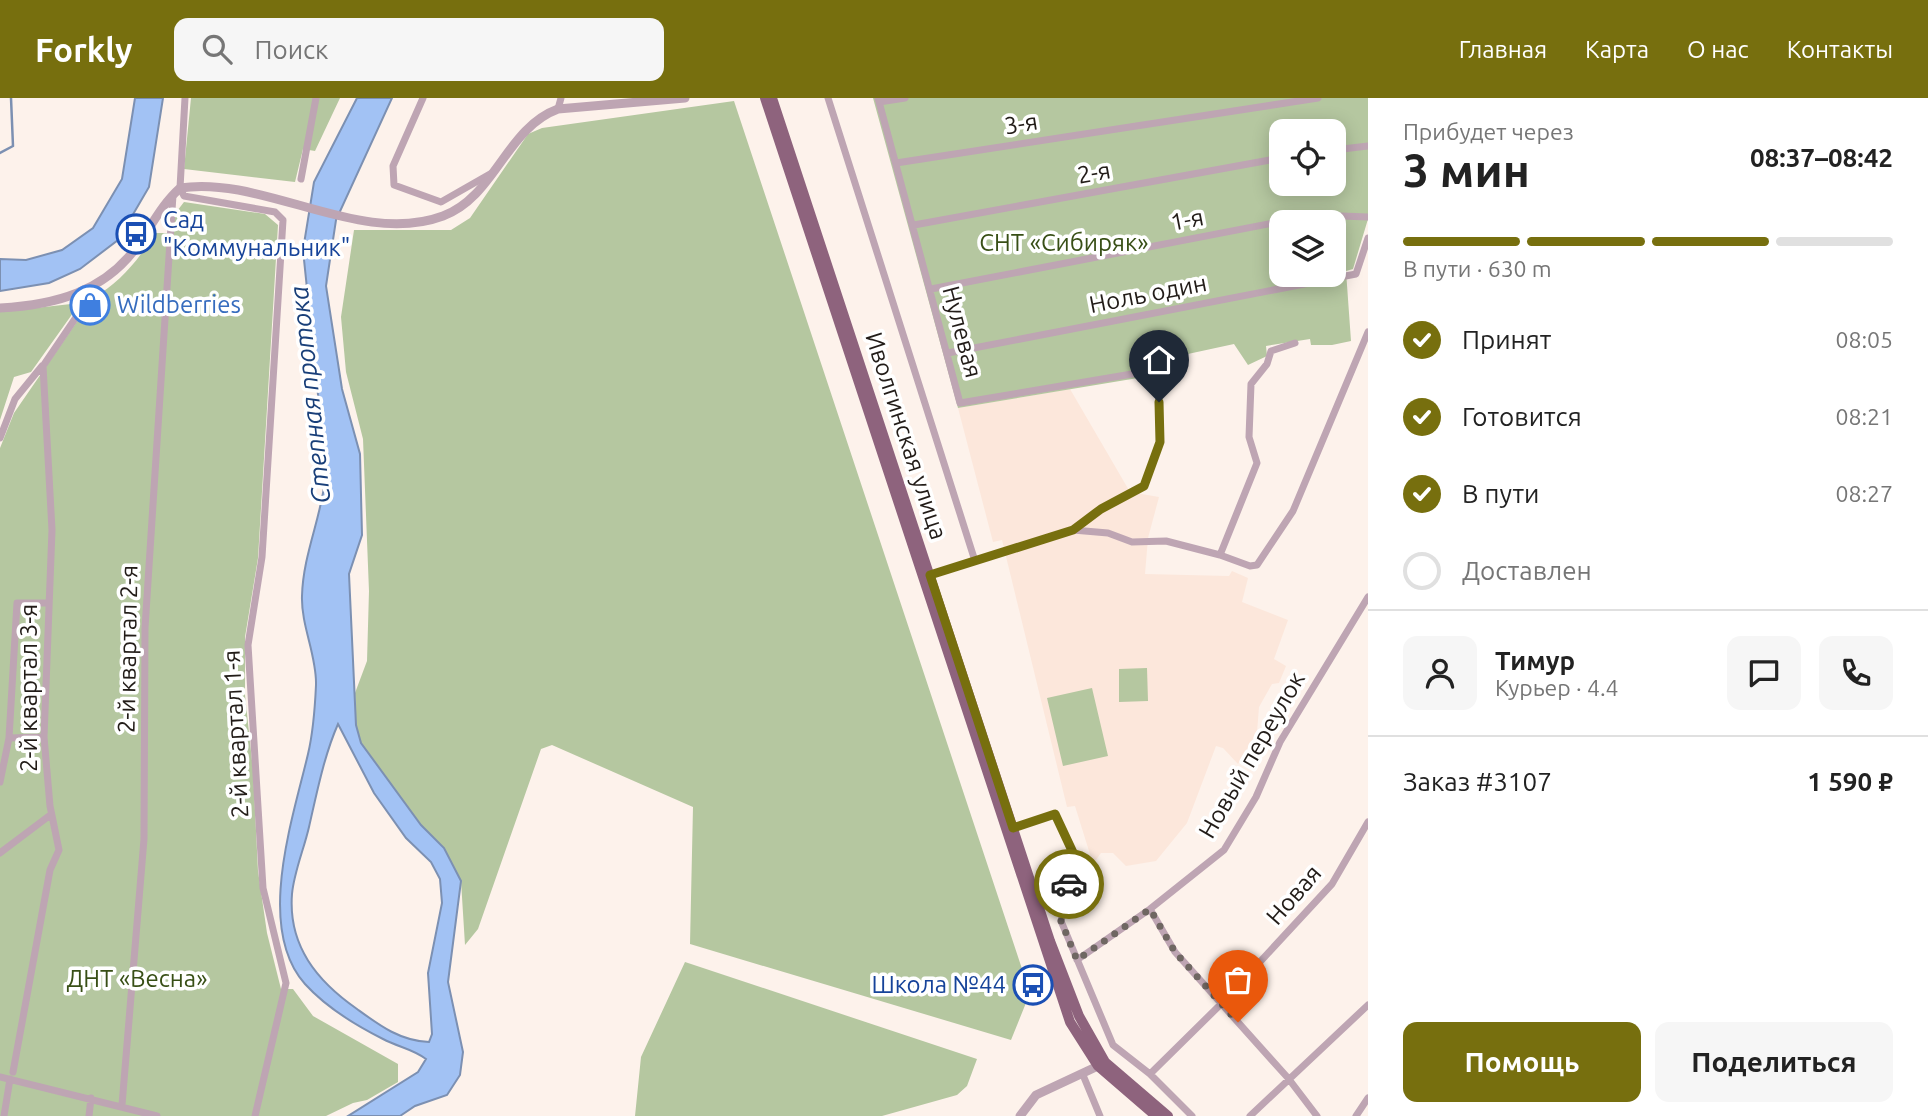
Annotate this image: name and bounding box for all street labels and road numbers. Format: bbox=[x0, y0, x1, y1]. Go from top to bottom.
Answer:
street label: 3-я bbox=[1002, 108, 1040, 139]
street label: 2-я bbox=[1075, 156, 1113, 189]
street label: 1-я bbox=[1168, 203, 1206, 236]
street label: Ноль один bbox=[1087, 269, 1209, 318]
street label: Нулевая bbox=[937, 283, 988, 381]
street label: Иволгинская улица bbox=[860, 329, 953, 543]
street label: 2-й квартал 2-я bbox=[113, 565, 142, 733]
street label: 2-й квартал 3-я bbox=[15, 604, 42, 772]
street label: 2-й квартал 1-я bbox=[218, 649, 253, 819]
street label: Новый переулок bbox=[1193, 667, 1310, 843]
street label: Новая bbox=[1261, 860, 1327, 930]

